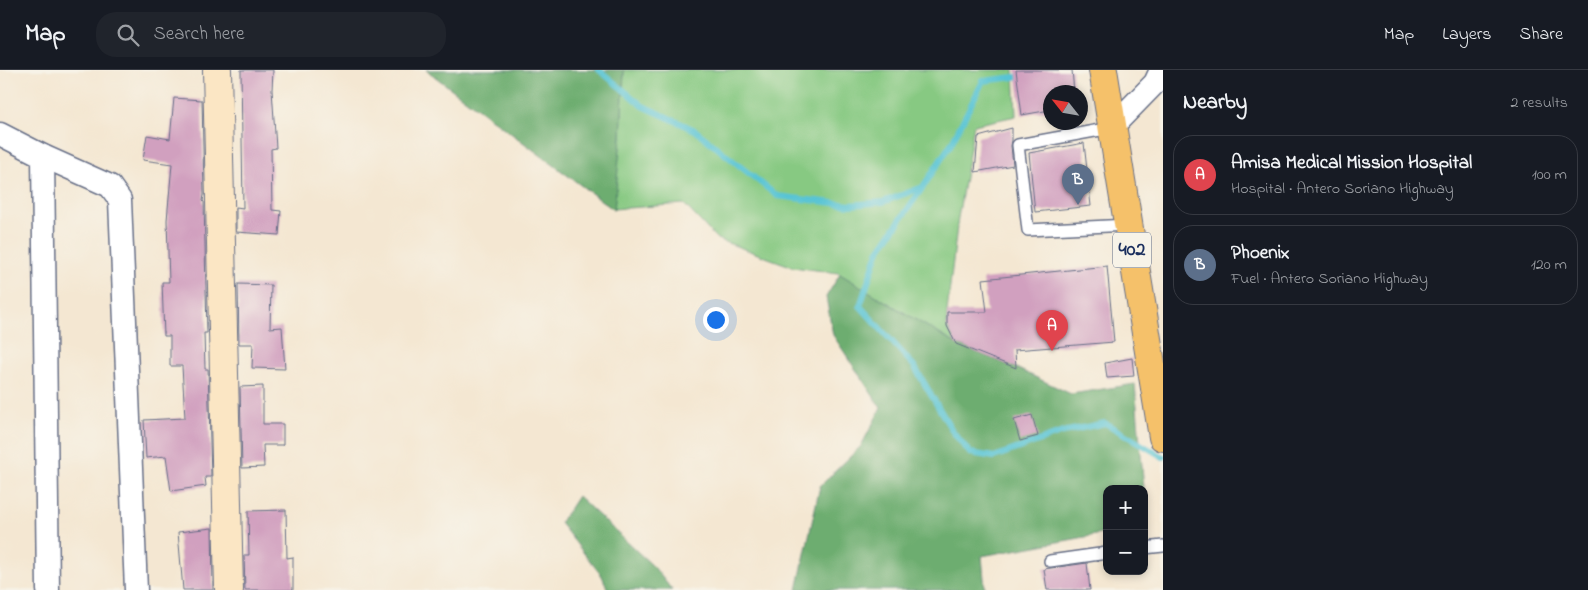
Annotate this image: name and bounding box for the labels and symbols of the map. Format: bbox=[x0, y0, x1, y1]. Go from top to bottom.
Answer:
north arrow bbox=[1043, 85, 1088, 130]
pin: B bbox=[1062, 164, 1094, 205]
road number: 402 bbox=[1113, 232, 1151, 268]
your location bbox=[703, 307, 729, 333]
pin: A bbox=[1036, 310, 1068, 351]

